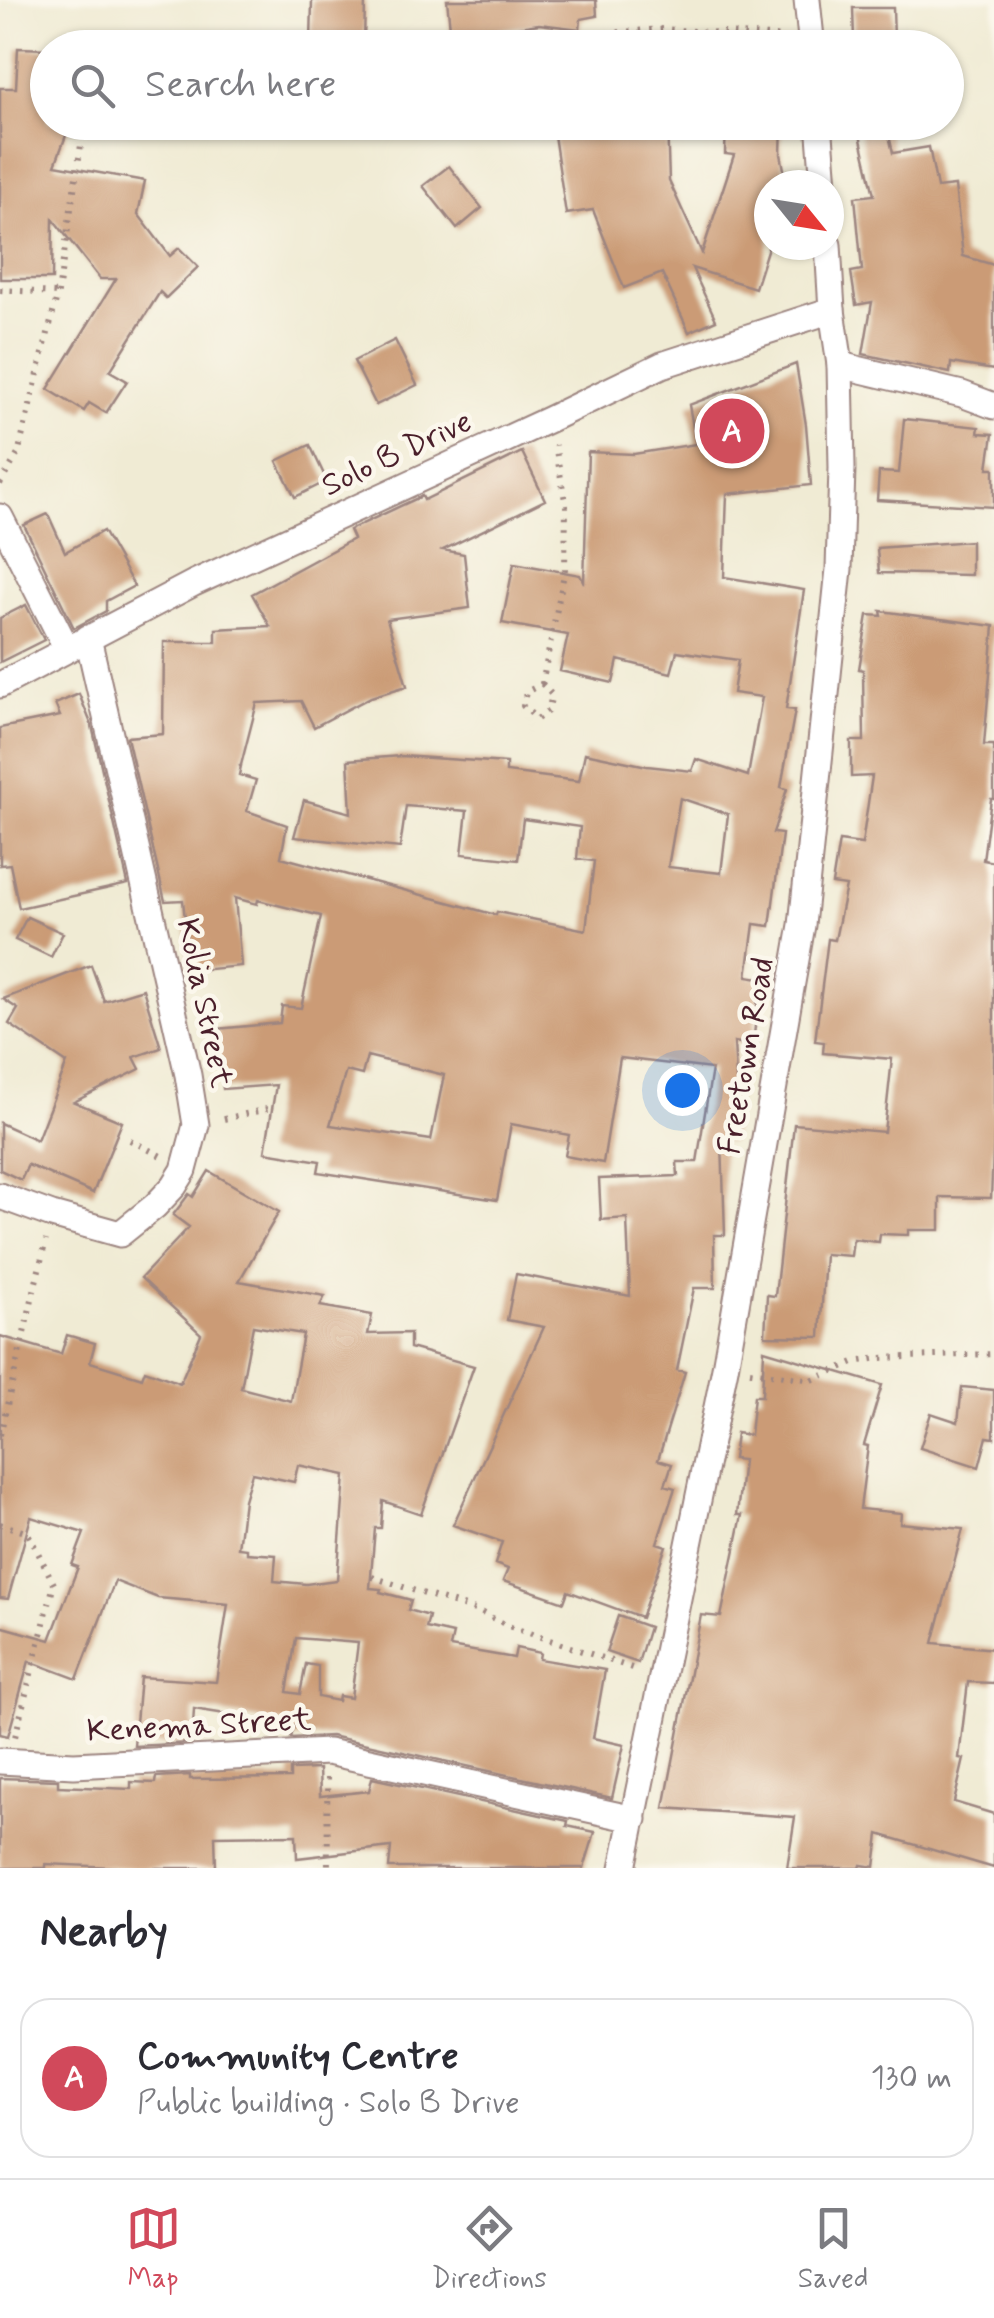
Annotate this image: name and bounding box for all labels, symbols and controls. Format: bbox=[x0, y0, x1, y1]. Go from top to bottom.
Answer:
search box bbox=[30, 30, 964, 140]
icon: search bbox=[65, 58, 120, 113]
text: Search here bbox=[145, 61, 336, 110]
north arrow bbox=[754, 170, 844, 260]
pin: A bbox=[700, 394, 764, 468]
street label: Solo B Drive bbox=[315, 401, 479, 507]
street label: Kolia Street bbox=[166, 915, 242, 1091]
street label: Freetown Road bbox=[709, 954, 785, 1158]
your location bbox=[657, 1065, 708, 1116]
street label: Kenema Street bbox=[86, 1699, 313, 1753]
text: Nearby bbox=[40, 1906, 168, 1961]
text: Community Centre bbox=[137, 2033, 459, 2082]
text: A bbox=[64, 2057, 85, 2099]
text: 130 m bbox=[871, 2057, 952, 2099]
text: Public building · Solo B Drive bbox=[137, 2082, 520, 2124]
tab: Map bbox=[126, 2201, 181, 2298]
tab: Directions bbox=[432, 2201, 547, 2298]
tab: Saved bbox=[798, 2201, 868, 2298]

